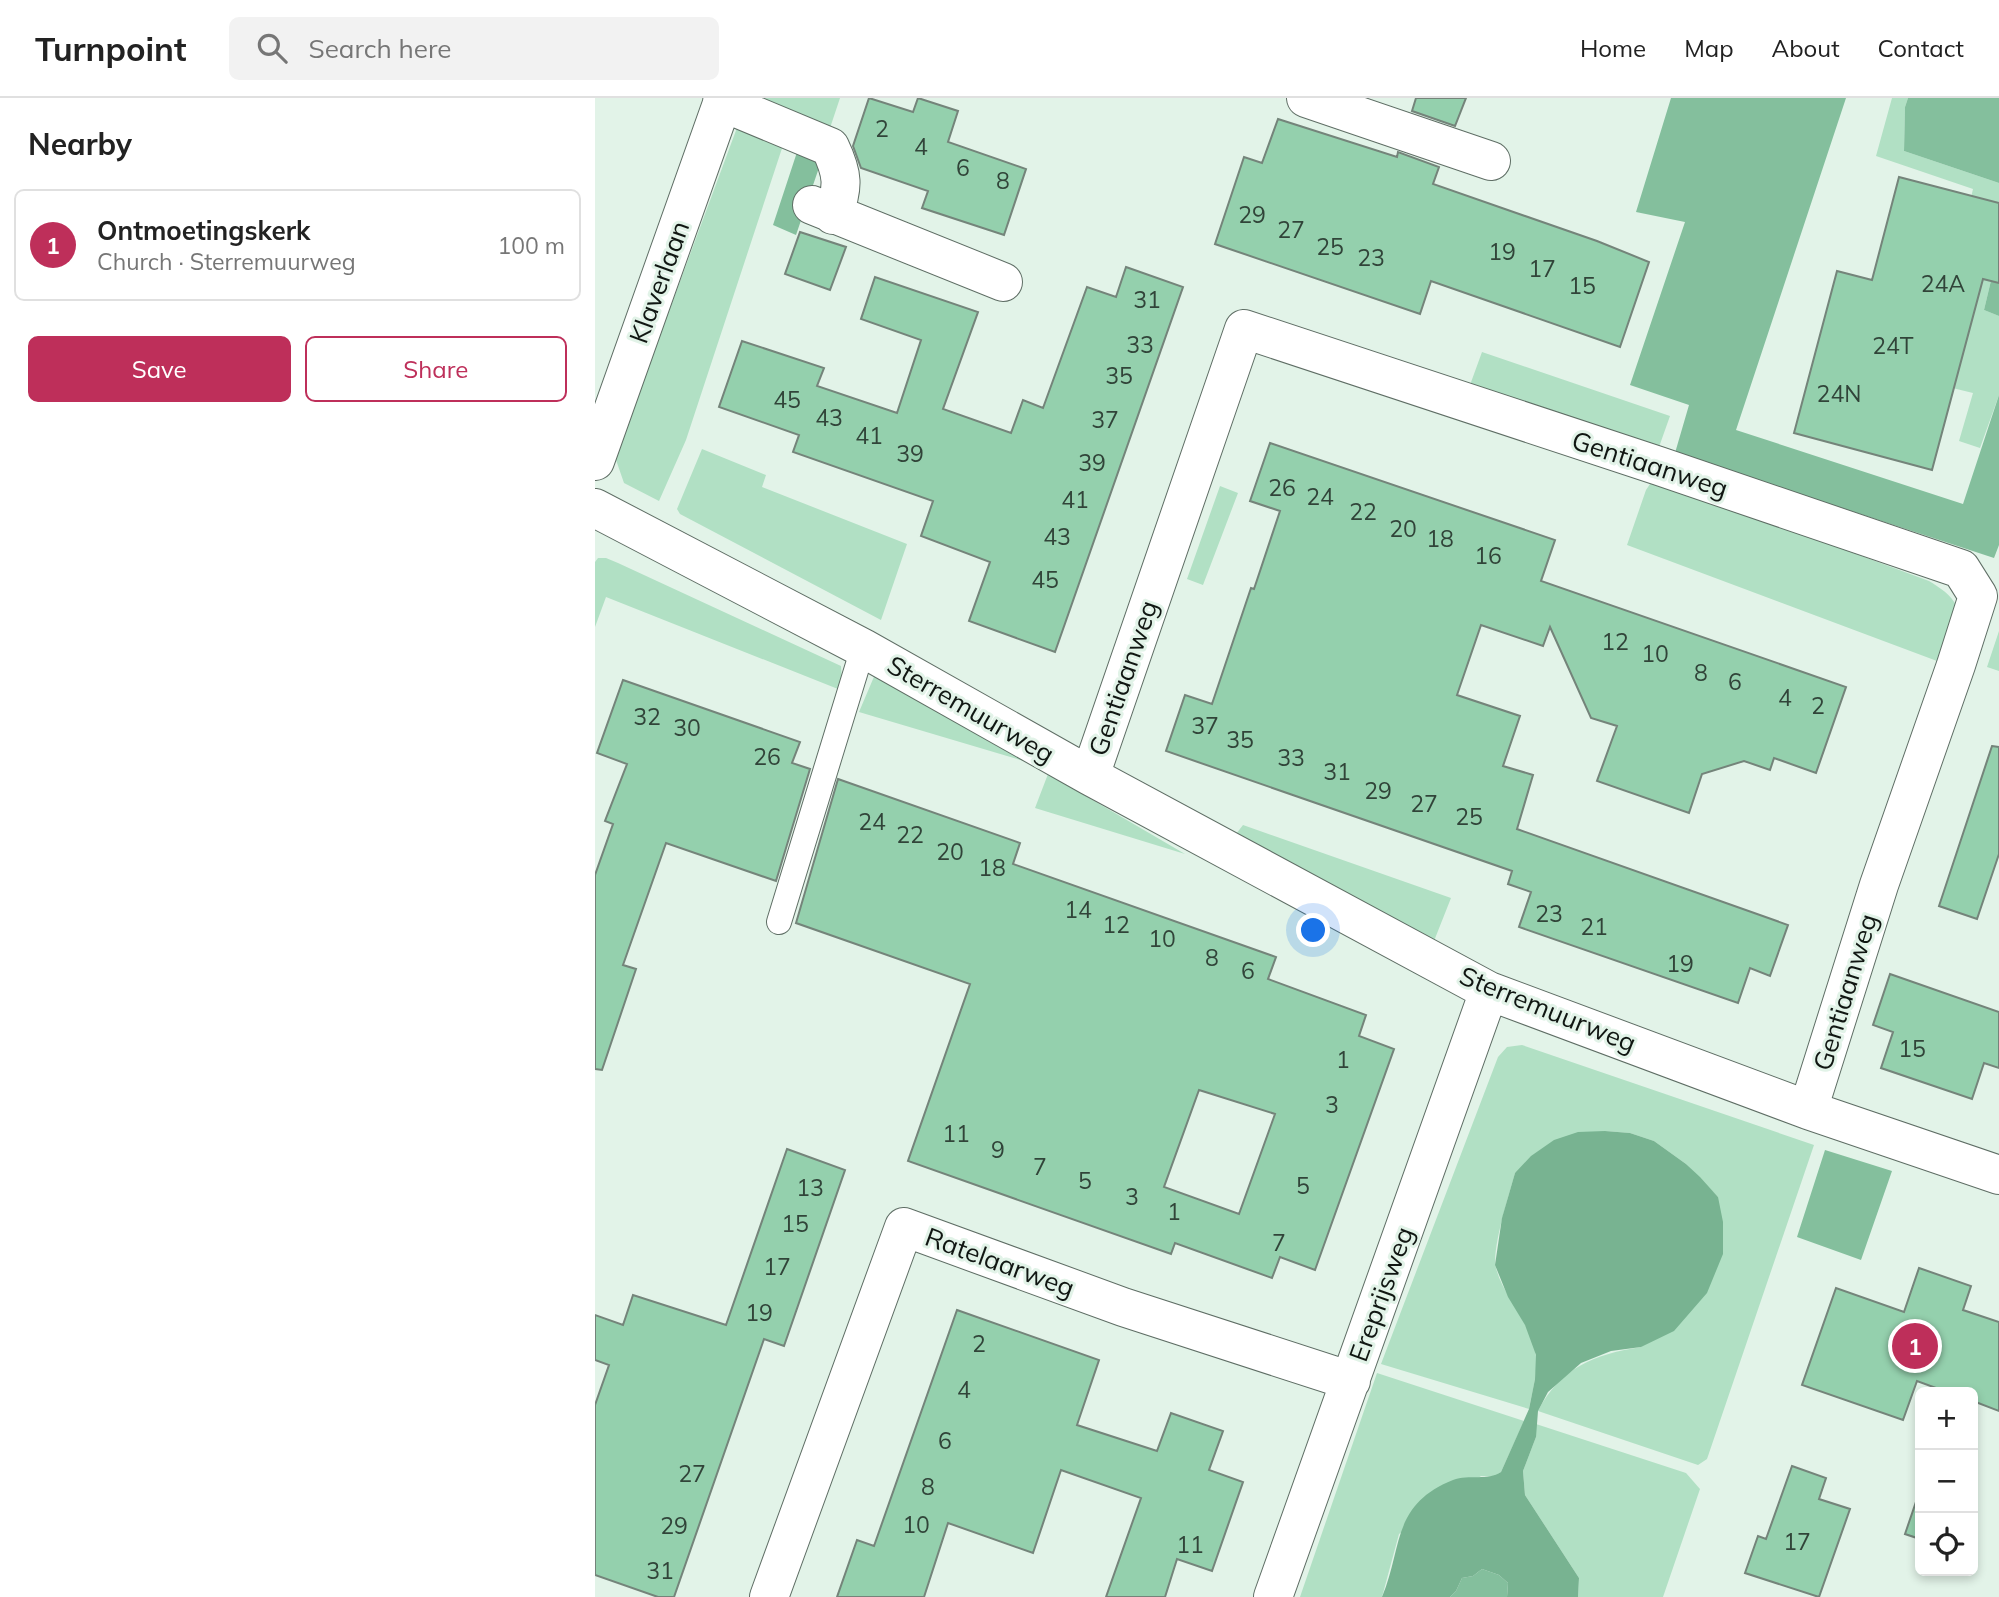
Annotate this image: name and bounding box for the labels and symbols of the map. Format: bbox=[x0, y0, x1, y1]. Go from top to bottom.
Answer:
house number: 2 bbox=[875, 114, 889, 143]
house number: 4 bbox=[914, 132, 928, 161]
house number: 6 bbox=[956, 153, 970, 182]
house number: 8 bbox=[996, 166, 1010, 195]
house number: 29 bbox=[1238, 200, 1266, 229]
house number: 27 bbox=[1277, 215, 1305, 244]
street label: Klaverlaan bbox=[622, 216, 696, 348]
house number: 25 bbox=[1316, 232, 1344, 261]
house number: 19 bbox=[1488, 237, 1516, 266]
house number: 23 bbox=[1357, 243, 1385, 272]
house number: 17 bbox=[1528, 254, 1556, 283]
house number: 24A bbox=[1921, 269, 1965, 298]
house number: 15 bbox=[1568, 271, 1596, 300]
house number: 31 bbox=[1133, 285, 1161, 314]
house number: 33 bbox=[1126, 330, 1154, 359]
house number: 24T bbox=[1872, 331, 1914, 360]
house number: 35 bbox=[1105, 361, 1133, 390]
house number: 24N bbox=[1817, 379, 1861, 408]
house number: 45 bbox=[773, 385, 801, 414]
house number: 43 bbox=[815, 403, 843, 432]
house number: 37 bbox=[1091, 405, 1119, 434]
house number: 41 bbox=[855, 421, 883, 450]
street label: Gentiaanweg bbox=[1568, 423, 1732, 505]
house number: 39 bbox=[896, 439, 924, 468]
house number: 39 bbox=[1078, 448, 1106, 477]
house number: 26 bbox=[1268, 473, 1296, 502]
house number: 24 bbox=[1306, 482, 1334, 511]
house number: 41 bbox=[1061, 485, 1089, 514]
house number: 22 bbox=[1349, 497, 1377, 526]
house number: 20 bbox=[1389, 514, 1417, 543]
house number: 43 bbox=[1043, 522, 1071, 551]
house number: 18 bbox=[1426, 524, 1454, 553]
house number: 16 bbox=[1474, 541, 1502, 570]
house number: 45 bbox=[1031, 565, 1059, 594]
street label: Gentiaanweg bbox=[1081, 596, 1165, 760]
house number: 12 bbox=[1601, 627, 1629, 656]
house number: 10 bbox=[1641, 639, 1669, 668]
street label: Sterremuurweg bbox=[882, 648, 1060, 770]
house number: 8 bbox=[1694, 658, 1708, 687]
house number: 6 bbox=[1728, 667, 1742, 696]
house number: 4 bbox=[1778, 683, 1792, 712]
house number: 2 bbox=[1811, 691, 1825, 720]
house number: 32 bbox=[633, 702, 661, 731]
house number: 37 bbox=[1191, 711, 1219, 740]
house number: 30 bbox=[673, 713, 701, 742]
house number: 35 bbox=[1226, 725, 1254, 754]
house number: 26 bbox=[753, 742, 781, 771]
house number: 33 bbox=[1277, 743, 1305, 772]
house number: 31 bbox=[1323, 757, 1351, 786]
house number: 29 bbox=[1364, 776, 1392, 805]
house number: 27 bbox=[1410, 789, 1438, 818]
house number: 25 bbox=[1455, 802, 1483, 831]
house number: 24 bbox=[858, 807, 886, 836]
house number: 22 bbox=[896, 820, 924, 849]
house number: 20 bbox=[936, 837, 964, 866]
house number: 18 bbox=[978, 853, 1006, 882]
house number: 14 bbox=[1064, 895, 1092, 924]
house number: 23 bbox=[1535, 899, 1563, 928]
house number: 12 bbox=[1102, 910, 1130, 939]
street label: Gentiaanweg bbox=[1806, 910, 1884, 1074]
house number: 21 bbox=[1580, 912, 1608, 941]
your location bbox=[1296, 913, 1330, 947]
house number: 10 bbox=[1148, 924, 1176, 953]
house number: 8 bbox=[1205, 943, 1219, 972]
house number: 19 bbox=[1666, 949, 1694, 978]
house number: 6 bbox=[1241, 956, 1255, 985]
street label: Sterremuurweg bbox=[1455, 959, 1641, 1059]
house number: 15 bbox=[1898, 1034, 1926, 1063]
house number: 1 bbox=[1336, 1045, 1350, 1074]
house number: 3 bbox=[1325, 1090, 1339, 1119]
house number: 11 bbox=[942, 1119, 970, 1148]
house number: 9 bbox=[991, 1135, 1005, 1164]
house number: 7 bbox=[1033, 1152, 1047, 1181]
house number: 5 bbox=[1078, 1166, 1092, 1195]
house number: 5 bbox=[1296, 1171, 1310, 1200]
house number: 13 bbox=[796, 1173, 824, 1202]
house number: 3 bbox=[1125, 1182, 1139, 1211]
house number: 1 bbox=[1167, 1197, 1181, 1226]
house number: 15 bbox=[781, 1209, 809, 1238]
street label: Ratelaarweg bbox=[921, 1220, 1079, 1304]
street label: Ereprijsweg bbox=[1341, 1222, 1421, 1366]
house number: 7 bbox=[1272, 1228, 1286, 1257]
house number: 17 bbox=[763, 1252, 791, 1281]
house number: 19 bbox=[745, 1298, 773, 1327]
pin: 1 bbox=[1892, 1320, 1938, 1372]
house number: 2 bbox=[972, 1329, 986, 1358]
house number: 4 bbox=[957, 1375, 971, 1404]
house number: 6 bbox=[938, 1426, 952, 1455]
house number: 27 bbox=[678, 1459, 706, 1488]
house number: 8 bbox=[921, 1472, 935, 1501]
house number: 10 bbox=[902, 1510, 930, 1539]
house number: 29 bbox=[660, 1511, 688, 1540]
house number: 17 bbox=[1783, 1527, 1811, 1556]
house number: 11 bbox=[1176, 1530, 1204, 1559]
house number: 31 bbox=[646, 1556, 674, 1585]

